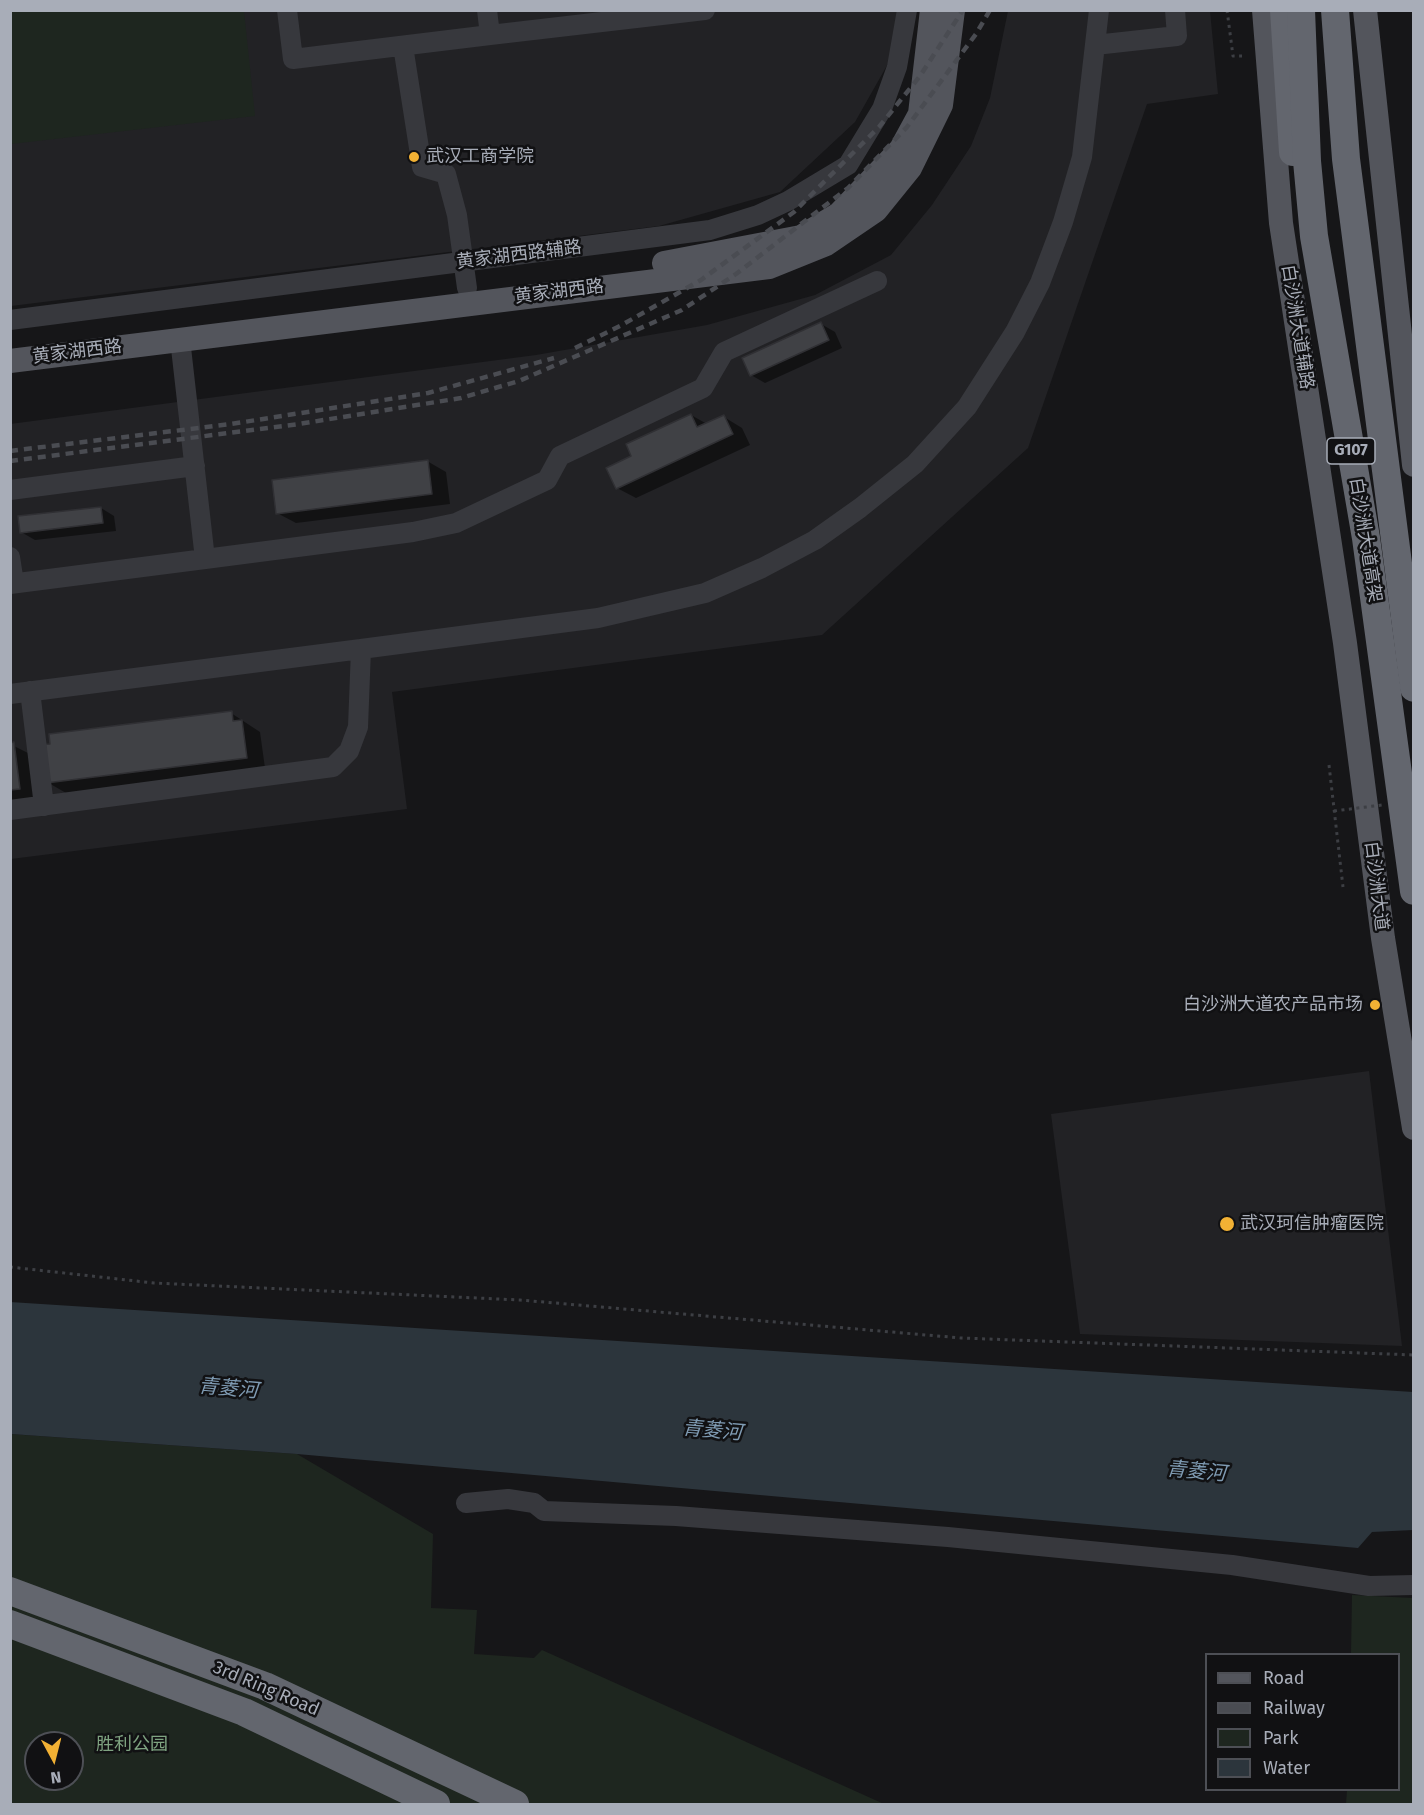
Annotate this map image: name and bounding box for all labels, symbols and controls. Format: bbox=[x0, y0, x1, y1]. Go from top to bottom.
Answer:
place label: 武汉工商学院 bbox=[426, 146, 534, 168]
marker: 武汉工商学院 bbox=[407, 150, 421, 164]
street label: 黄家湖西路辅路 bbox=[455, 237, 583, 273]
street label: 白沙洲大道辅路 bbox=[1276, 263, 1318, 391]
street label: 黄家湖西路 bbox=[513, 276, 605, 308]
street label: 黄家湖西路 bbox=[31, 336, 123, 368]
road number: G107 bbox=[1327, 438, 1375, 464]
street label: 白沙洲大道高架 bbox=[1344, 476, 1386, 604]
street label: 白沙洲大道 bbox=[1360, 840, 1392, 932]
place label: 白沙洲大道农产品市场 bbox=[1183, 994, 1363, 1016]
marker: 白沙洲大道农产品市场 bbox=[1368, 998, 1382, 1012]
place label: 武汉珂信肿瘤医院 bbox=[1240, 1213, 1384, 1235]
marker: 武汉珂信肿瘤医院 bbox=[1218, 1215, 1236, 1233]
water label: 青菱河 bbox=[197, 1374, 259, 1404]
water label: 青菱河 bbox=[681, 1416, 743, 1446]
water label: 青菱河 bbox=[1165, 1457, 1227, 1487]
legend bbox=[1205, 1653, 1400, 1791]
street label: 3rd Ring Road bbox=[210, 1657, 322, 1721]
text: Road bbox=[1263, 1667, 1305, 1689]
text: Railway bbox=[1263, 1697, 1325, 1719]
text: Park bbox=[1263, 1727, 1298, 1749]
north arrow bbox=[24, 1731, 84, 1791]
park label: 胜利公园 bbox=[96, 1734, 168, 1756]
text: Water bbox=[1263, 1757, 1310, 1779]
text: N bbox=[50, 1767, 62, 1787]

